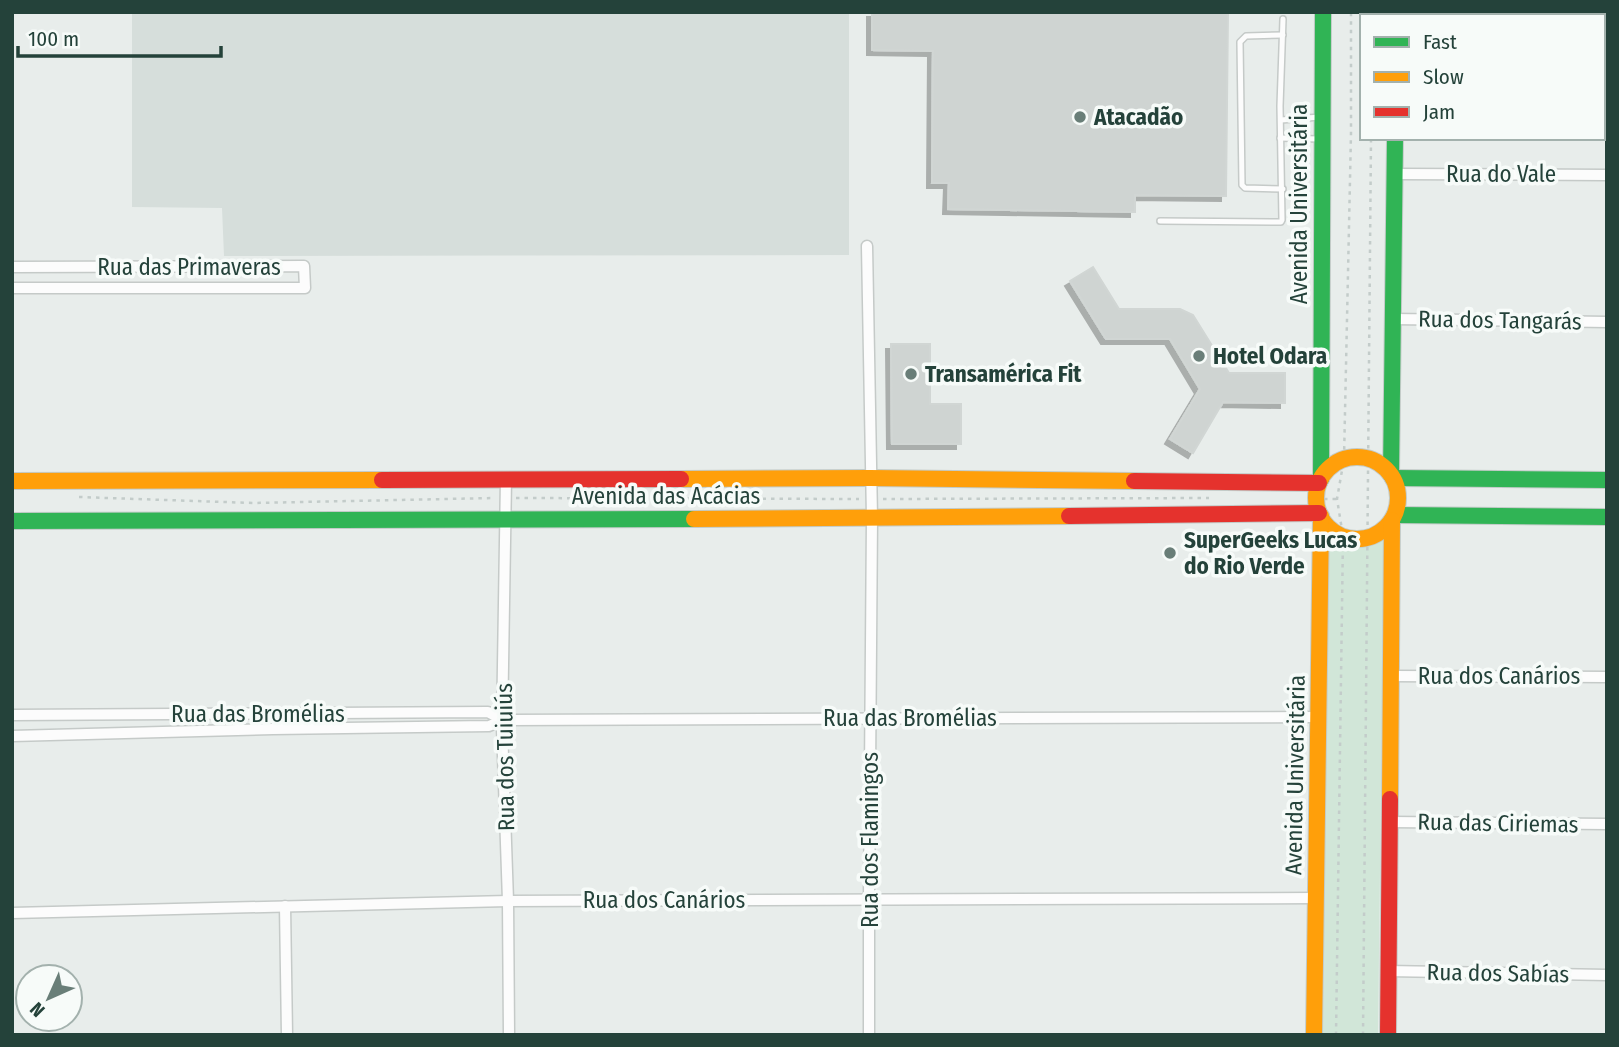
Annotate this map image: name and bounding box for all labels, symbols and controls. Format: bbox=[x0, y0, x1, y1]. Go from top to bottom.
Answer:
scale bar bbox=[18, 14, 220, 58]
legend bbox=[1360, 14, 1605, 140]
text: 100 m bbox=[28, 26, 79, 52]
text: Fast bbox=[1423, 29, 1457, 55]
text: Slow bbox=[1423, 64, 1464, 90]
text: Jam bbox=[1423, 99, 1455, 125]
place label: Atacadão bbox=[1093, 103, 1183, 131]
street label: Avenida Universitária bbox=[1285, 104, 1313, 304]
marker: Atacadão bbox=[1072, 109, 1088, 125]
street label: Rua do Vale bbox=[1446, 160, 1556, 188]
street label: Rua das Primaveras bbox=[97, 253, 281, 281]
street label: Rua dos Tangarás bbox=[1418, 305, 1582, 335]
place label: Hotel Odara bbox=[1213, 342, 1327, 370]
marker: Hotel Odara bbox=[1191, 348, 1207, 364]
place label: Transamérica Fit bbox=[925, 360, 1082, 388]
marker: Transamérica Fit bbox=[903, 366, 919, 382]
street label: Avenida das Acácias bbox=[572, 482, 761, 510]
place label: SuperGeeks Lucas do Rio Verde bbox=[1184, 526, 1357, 580]
marker: SuperGeeks Lucas do Rio Verde bbox=[1162, 545, 1178, 561]
street label: Rua dos Canários bbox=[1418, 662, 1581, 690]
street label: Avenida Universitária bbox=[1279, 675, 1311, 875]
street label: Rua dos Tuiuiús bbox=[490, 683, 520, 831]
street label: Rua das Bromélias bbox=[171, 700, 345, 728]
street label: Rua das Bromélias bbox=[823, 704, 997, 732]
street label: Rua dos Flamingos bbox=[856, 752, 884, 928]
street label: Rua das Ciriemas bbox=[1417, 808, 1579, 838]
street label: Rua dos Canários bbox=[583, 886, 746, 914]
street label: Rua dos Sabías bbox=[1427, 958, 1570, 988]
north arrow bbox=[14, 963, 84, 1033]
text: N bbox=[25, 998, 49, 1022]

